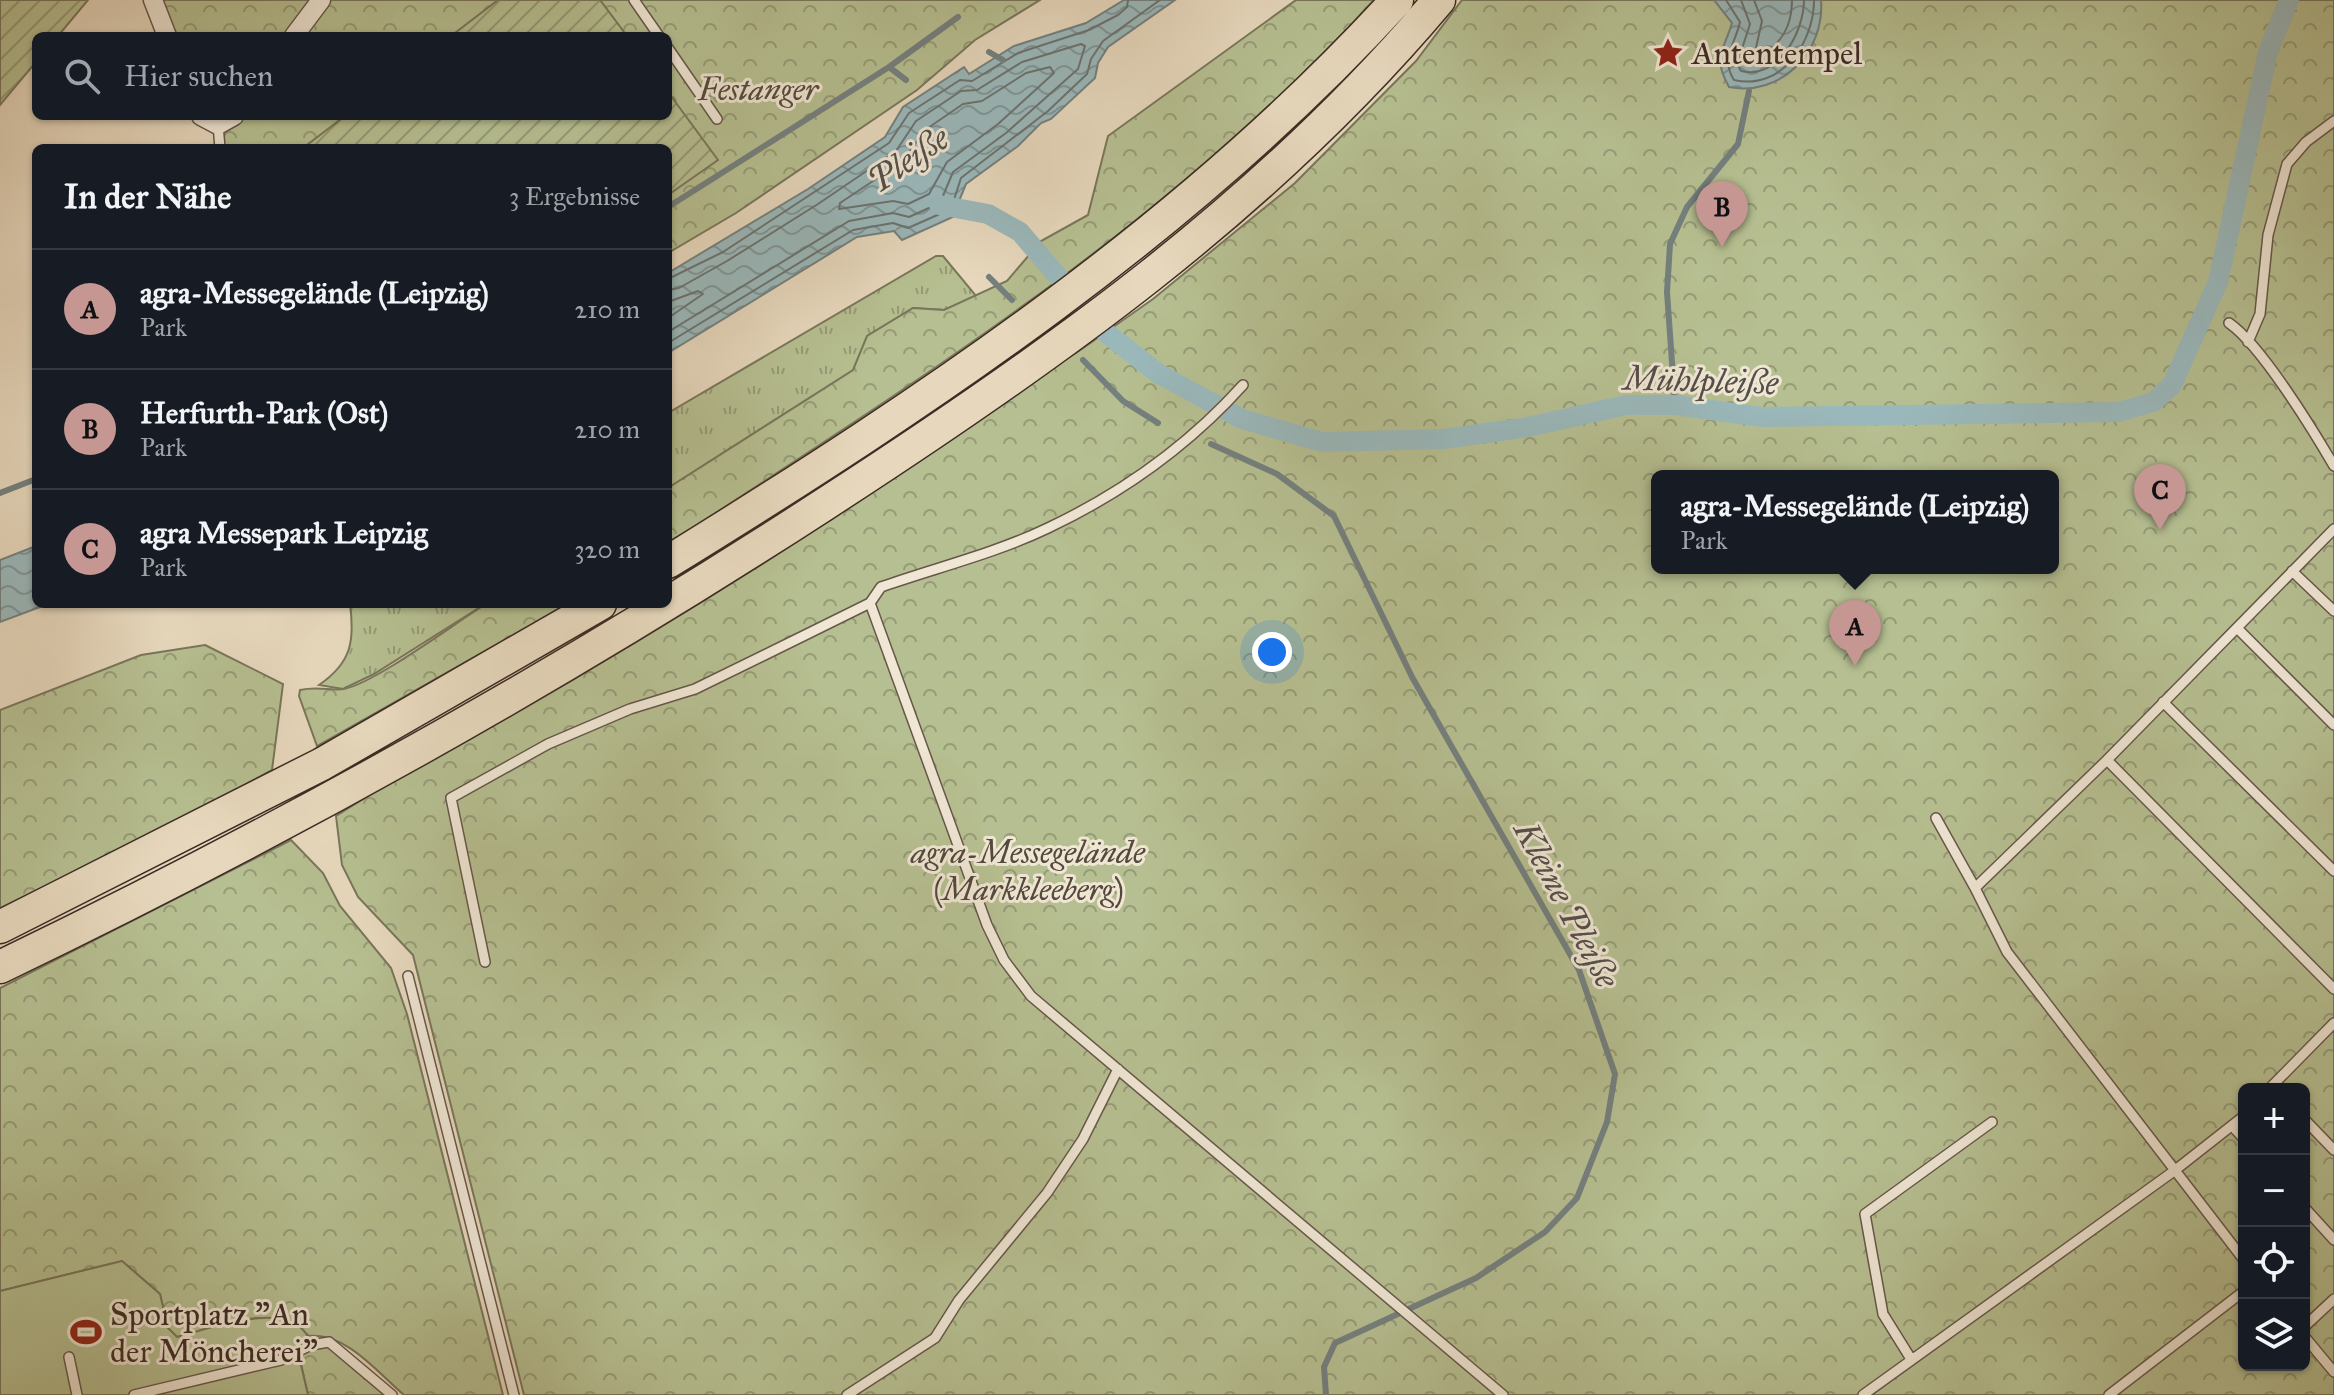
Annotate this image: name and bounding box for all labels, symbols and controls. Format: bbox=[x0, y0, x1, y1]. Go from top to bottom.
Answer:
search box bbox=[32, 32, 672, 120]
place label: Antentempel bbox=[1690, 34, 1862, 73]
place icon: Antentempel bbox=[1651, 36, 1685, 70]
icon: search bbox=[60, 54, 104, 98]
text: Hier suchen bbox=[124, 58, 273, 94]
park label: Festanger bbox=[697, 70, 820, 109]
water label: Pleiße bbox=[860, 117, 958, 201]
text: In der Nähe bbox=[64, 176, 231, 217]
text: 3 Ergebnisse bbox=[509, 180, 640, 212]
pin: B bbox=[1696, 181, 1748, 247]
text: agra-Messegelände (Leipzig) bbox=[140, 275, 489, 311]
text: A bbox=[81, 293, 99, 325]
text: 210 m bbox=[574, 293, 640, 325]
text: Park bbox=[140, 311, 187, 343]
water label: Mühlpleiße bbox=[1620, 357, 1780, 405]
text: Herfurth-Park (Ost) bbox=[140, 395, 388, 431]
text: B bbox=[81, 413, 99, 445]
text: 210 m bbox=[574, 413, 640, 445]
text: Park bbox=[140, 431, 187, 463]
pin: C bbox=[2134, 464, 2186, 530]
popup bbox=[1651, 470, 2059, 574]
text: agra-Messegelände (Leipzig) bbox=[1681, 488, 2029, 524]
text: agra Messepark Leipzig bbox=[140, 515, 428, 551]
text: Park bbox=[1681, 524, 1728, 556]
text: C bbox=[81, 533, 99, 565]
text: 320 m bbox=[574, 533, 640, 565]
text: Park bbox=[140, 551, 187, 583]
pin: A bbox=[1829, 600, 1881, 666]
your location bbox=[1252, 632, 1292, 672]
water label: Kleine Pleiße bbox=[1504, 812, 1628, 996]
park label: agra-Messegelände (Markkleeberg) bbox=[910, 833, 1146, 909]
map controls bbox=[2238, 1083, 2310, 1371]
button: + bbox=[2238, 1083, 2310, 1155]
button: − bbox=[2238, 1155, 2310, 1227]
button: locate bbox=[2238, 1227, 2310, 1299]
place label: Sportplatz "An der Möncherei" bbox=[110, 1295, 318, 1371]
button: layers bbox=[2238, 1299, 2310, 1371]
sports icon: Sportplatz "An der Möncherei" bbox=[69, 1315, 103, 1349]

